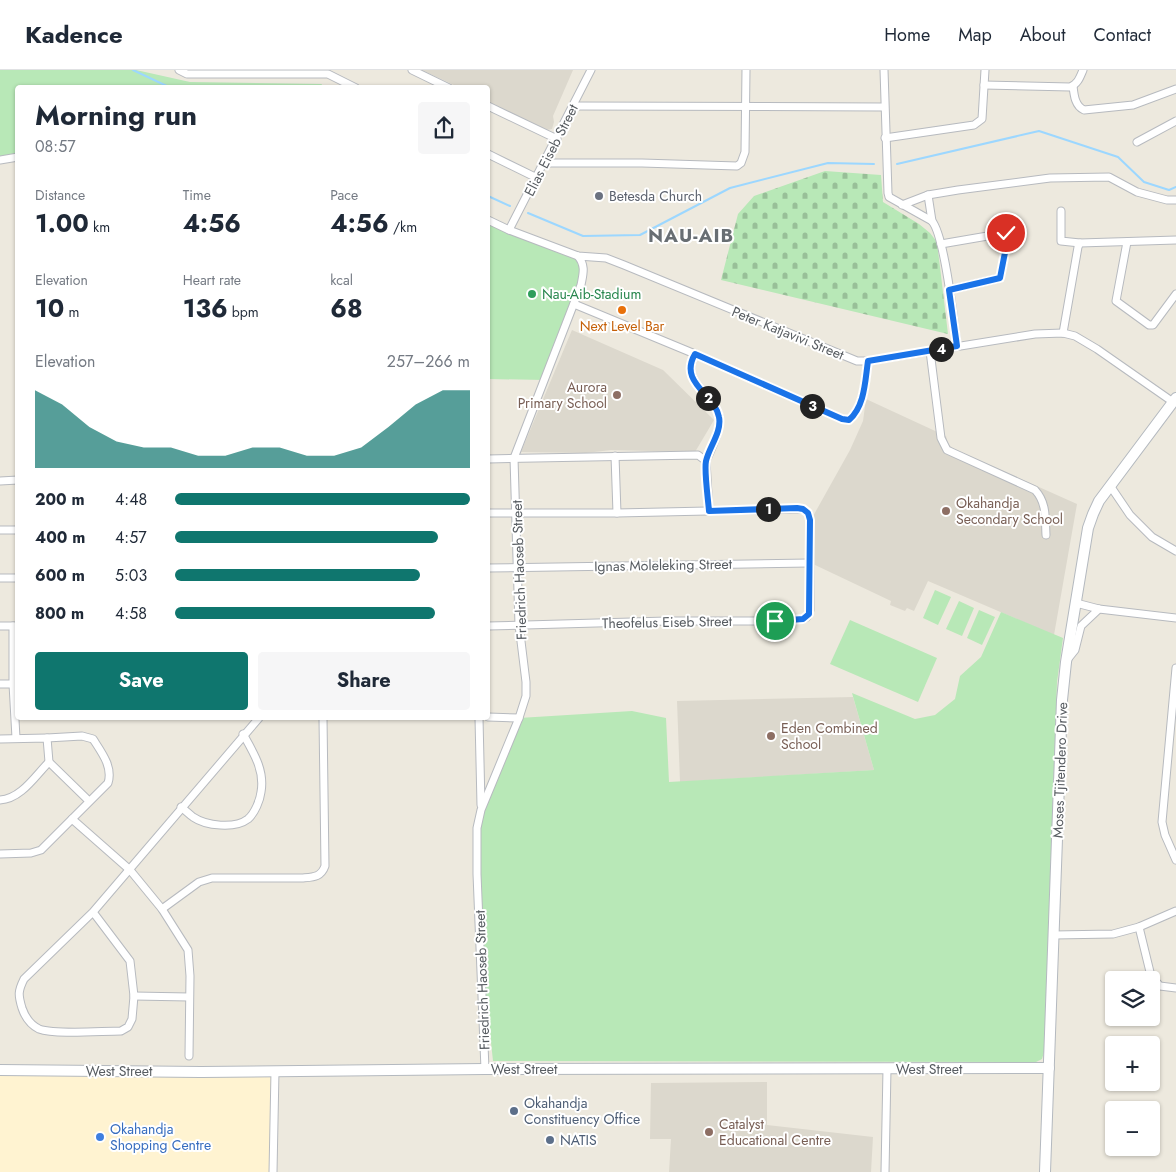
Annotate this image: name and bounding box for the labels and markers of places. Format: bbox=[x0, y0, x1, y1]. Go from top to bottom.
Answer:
place label: Betesda Church bbox=[609, 186, 702, 206]
marker: Betesda Church bbox=[593, 190, 605, 202]
pin bbox=[985, 212, 1027, 254]
place label: Nau-Aib-Stadium bbox=[542, 284, 641, 304]
marker: Nau-Aib-Stadium bbox=[526, 288, 538, 300]
marker: Next Level Bar bbox=[616, 304, 628, 316]
place label: Next Level Bar bbox=[580, 316, 664, 336]
pin: 4 bbox=[928, 336, 954, 362]
place label: Aurora Primary School bbox=[518, 377, 607, 413]
pin: 2 bbox=[696, 386, 720, 410]
marker: Aurora Primary School bbox=[611, 389, 623, 401]
pin: 3 bbox=[800, 394, 824, 418]
place label: Okahandja Secondary School bbox=[956, 493, 1063, 529]
pin: 1 bbox=[756, 496, 780, 522]
marker: Okahandja Secondary School bbox=[940, 505, 952, 517]
pin bbox=[754, 600, 796, 642]
place label: Eden Combined School bbox=[781, 718, 878, 754]
marker: Eden Combined School bbox=[765, 730, 777, 742]
place label: Okahandja Constituency Office bbox=[524, 1093, 640, 1129]
marker: Okahandja Constituency Office bbox=[508, 1105, 520, 1117]
place label: Catalyst Educational Centre bbox=[719, 1114, 831, 1150]
place label: Okahandja Shopping Centre bbox=[110, 1119, 211, 1155]
marker: Catalyst Educational Centre bbox=[703, 1126, 715, 1138]
place label: NATIS bbox=[560, 1130, 597, 1150]
marker: Okahandja Shopping Centre bbox=[94, 1131, 106, 1143]
marker: NATIS bbox=[544, 1134, 556, 1146]

